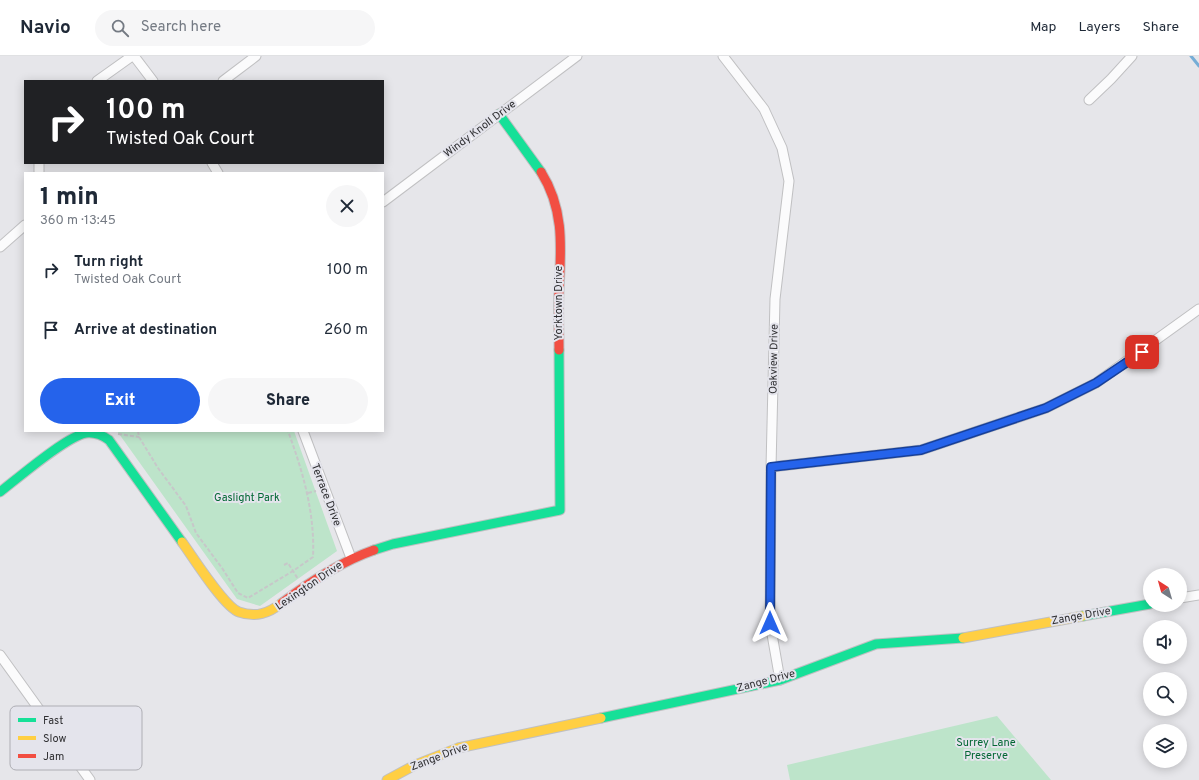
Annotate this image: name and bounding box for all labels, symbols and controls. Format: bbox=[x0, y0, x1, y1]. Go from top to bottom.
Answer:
search box bbox=[95, 10, 375, 46]
text: Navio bbox=[20, 16, 71, 40]
icon: search bbox=[109, 17, 131, 39]
text: Search here bbox=[141, 18, 221, 37]
text: Map bbox=[1030, 19, 1056, 36]
text: Layers bbox=[1078, 19, 1120, 36]
text: Share bbox=[1142, 19, 1179, 36]
text: 100 m bbox=[106, 93, 186, 129]
icon: right bbox=[40, 96, 92, 148]
street label: Windy Knoll Drive bbox=[441, 97, 519, 161]
text: Twisted Oak Court bbox=[106, 128, 255, 151]
text: 1 min bbox=[40, 183, 99, 213]
button: close bbox=[326, 185, 368, 227]
text: 360 m · 13:45 bbox=[40, 213, 116, 229]
text: Turn right bbox=[74, 253, 143, 272]
icon: right bbox=[40, 259, 62, 281]
text: 100 m bbox=[327, 261, 368, 280]
street label: Yorktown Drive bbox=[552, 266, 566, 340]
text: Twisted Oak Court bbox=[74, 272, 181, 288]
icon: arrive bbox=[40, 319, 62, 341]
text: Arrive at destination bbox=[74, 321, 217, 340]
text: 260 m bbox=[324, 321, 368, 340]
street label: Oakview Drive bbox=[766, 324, 782, 394]
pin bbox=[1125, 335, 1159, 369]
icon: arrive bbox=[1131, 341, 1153, 363]
button: Exit bbox=[40, 378, 200, 424]
button: Share bbox=[208, 378, 368, 424]
street label: Terrace Drive bbox=[308, 462, 344, 528]
park label: Gaslight Park bbox=[214, 491, 280, 505]
street label: Lexington Drive bbox=[273, 558, 345, 614]
north arrow bbox=[1143, 568, 1187, 612]
map controls bbox=[1143, 568, 1187, 768]
position arrow bbox=[749, 602, 791, 644]
street label: Zange Drive bbox=[1050, 604, 1112, 628]
button: sound bbox=[1143, 620, 1187, 664]
street label: Zange Drive bbox=[735, 666, 797, 696]
button: search bbox=[1143, 672, 1187, 716]
legend bbox=[10, 706, 142, 770]
text: Fast bbox=[43, 714, 63, 728]
button: layers bbox=[1143, 724, 1187, 768]
text: Slow bbox=[43, 732, 66, 746]
park label: Surrey Lane Preserve bbox=[956, 736, 1016, 763]
street label: Zange Drive bbox=[408, 740, 470, 774]
text: Jam bbox=[43, 750, 64, 764]

